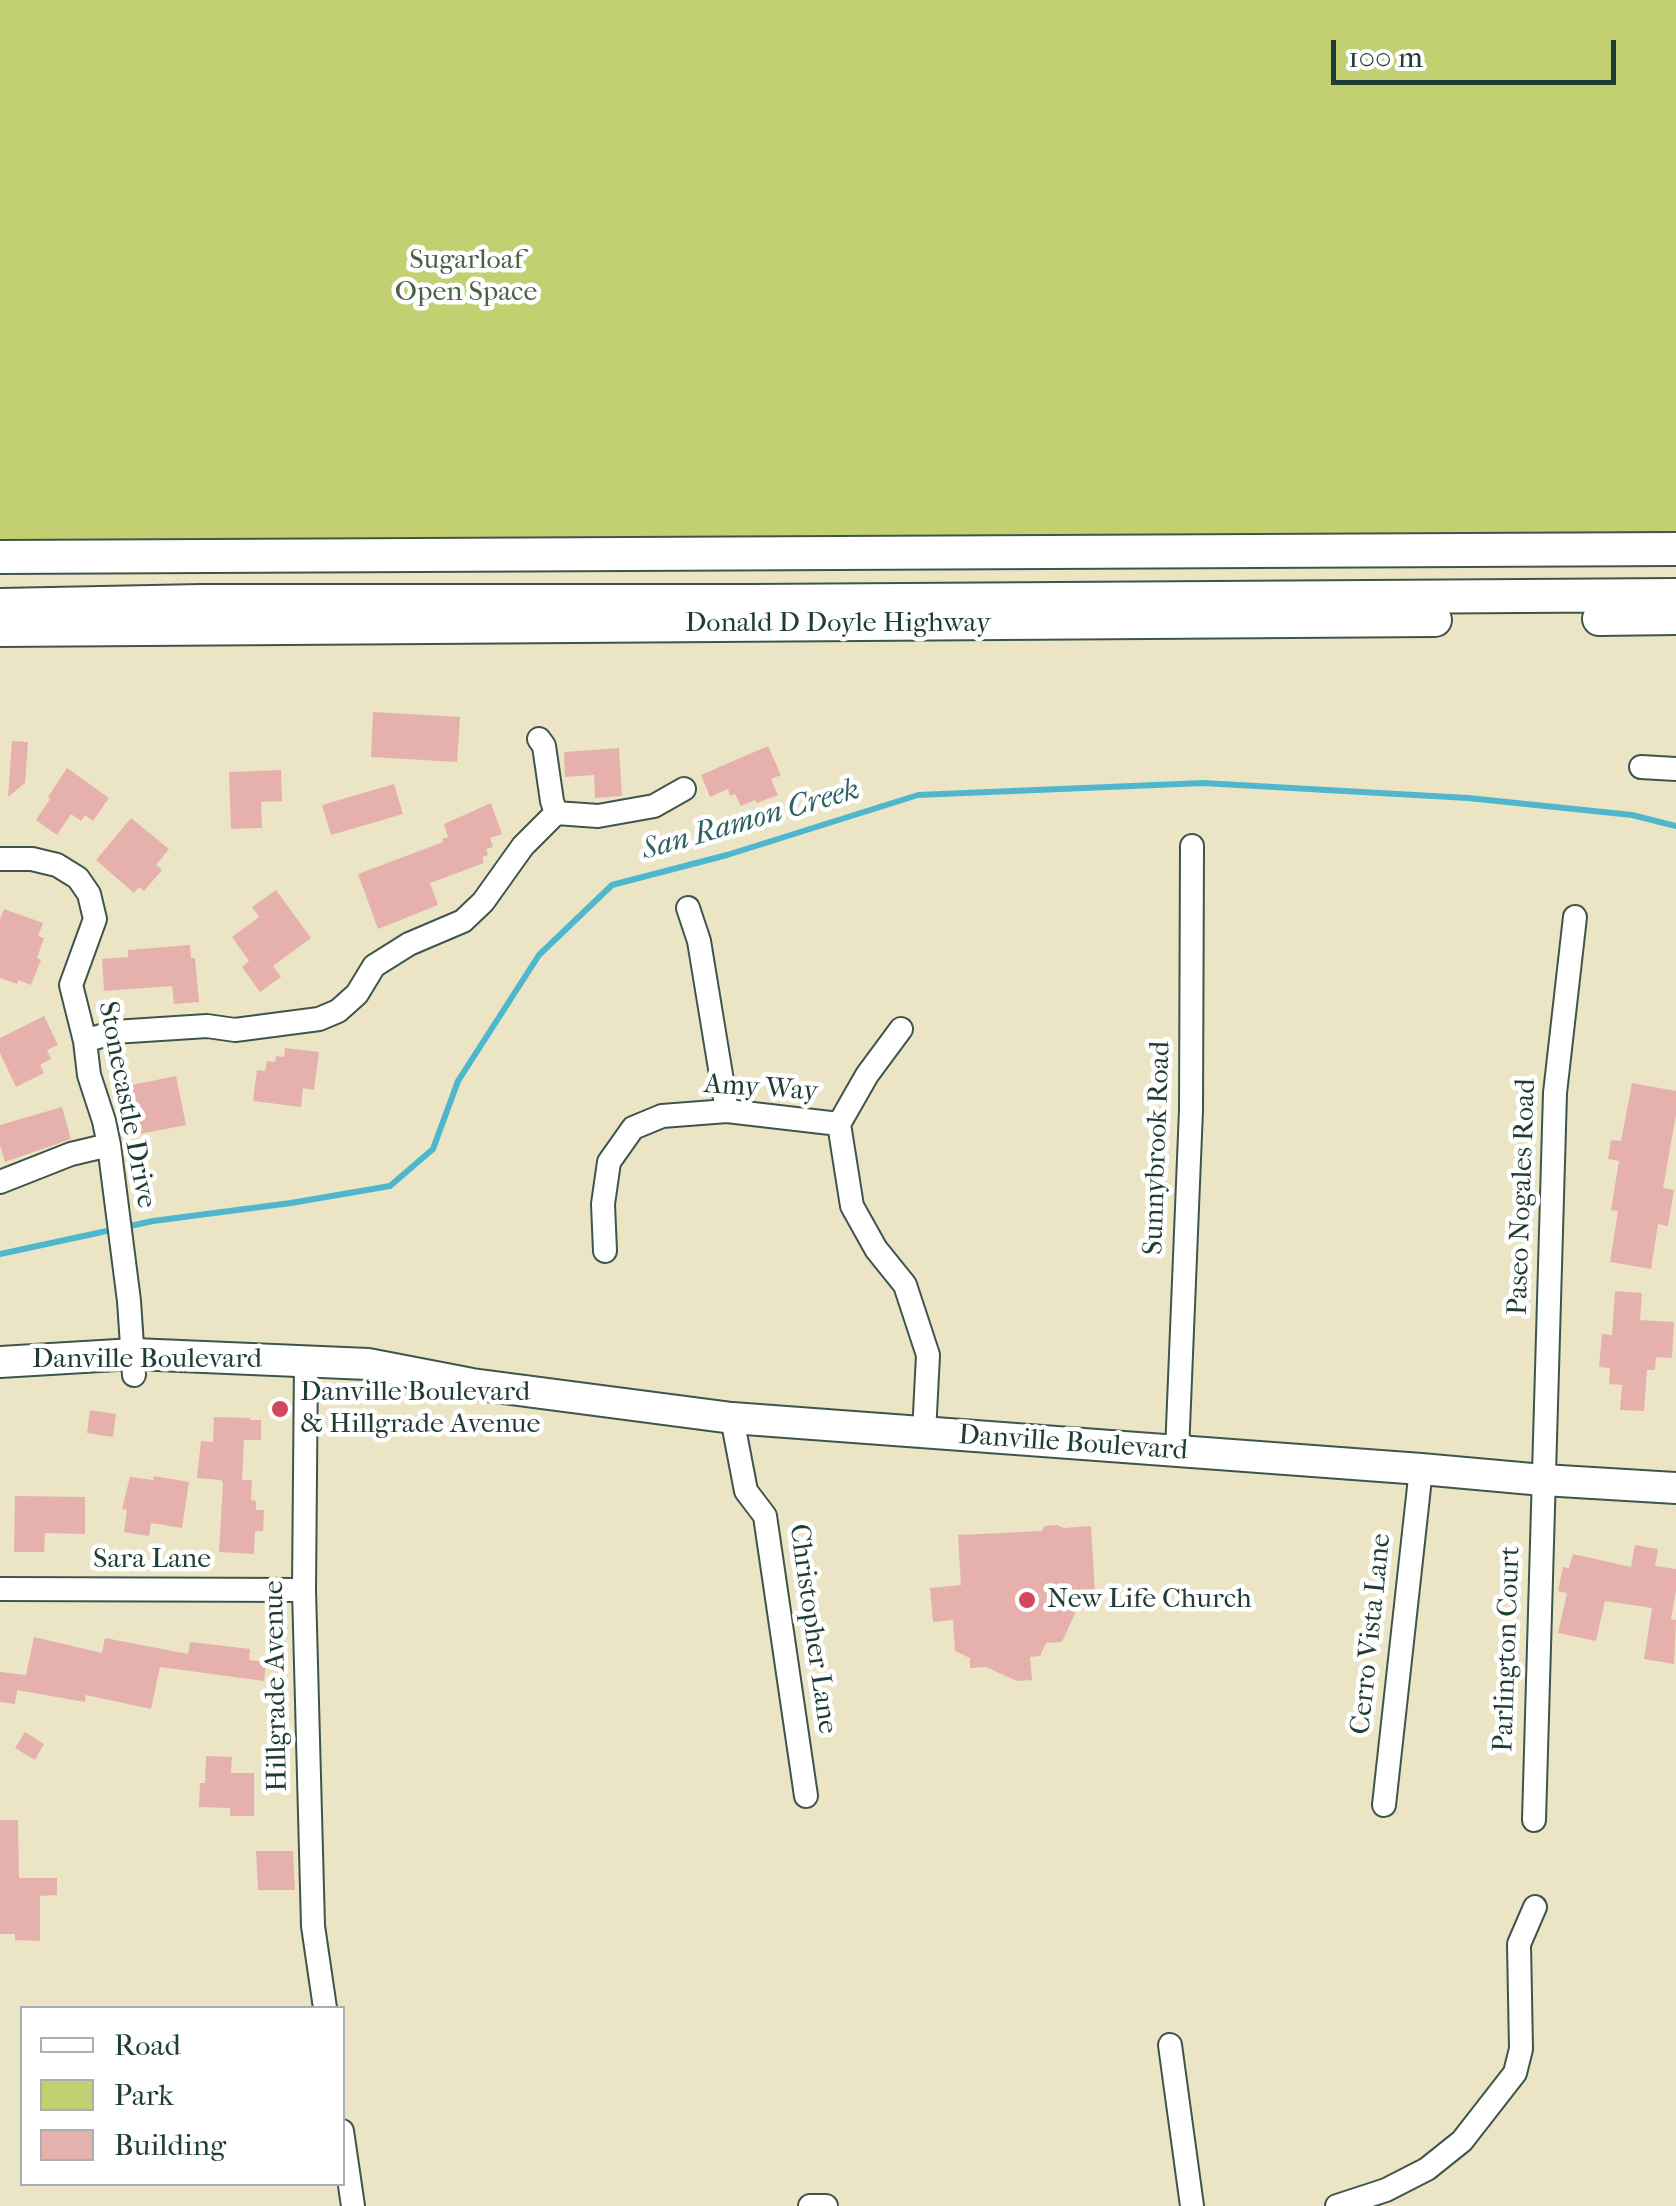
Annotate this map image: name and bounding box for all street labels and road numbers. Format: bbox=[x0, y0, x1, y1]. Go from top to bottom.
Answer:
street label: Donald D Doyle Highway bbox=[685, 607, 991, 641]
street label: Stonecastle Drive bbox=[89, 999, 163, 1211]
street label: Sunnybrook Road bbox=[1137, 1041, 1179, 1255]
street label: Amy Way bbox=[703, 1068, 819, 1110]
street label: Paseo Nogales Road bbox=[1502, 1078, 1544, 1316]
street label: Danville Boulevard bbox=[32, 1343, 262, 1377]
street label: Danville Boulevard bbox=[957, 1419, 1189, 1469]
street label: Christopher Lane bbox=[781, 1522, 843, 1736]
street label: Cerro Vista Lane bbox=[1345, 1532, 1399, 1736]
street label: Sara Lane bbox=[93, 1543, 211, 1577]
street label: Parlington Court bbox=[1488, 1546, 1528, 1752]
street label: Hillgrade Avenue bbox=[258, 1580, 296, 1792]

